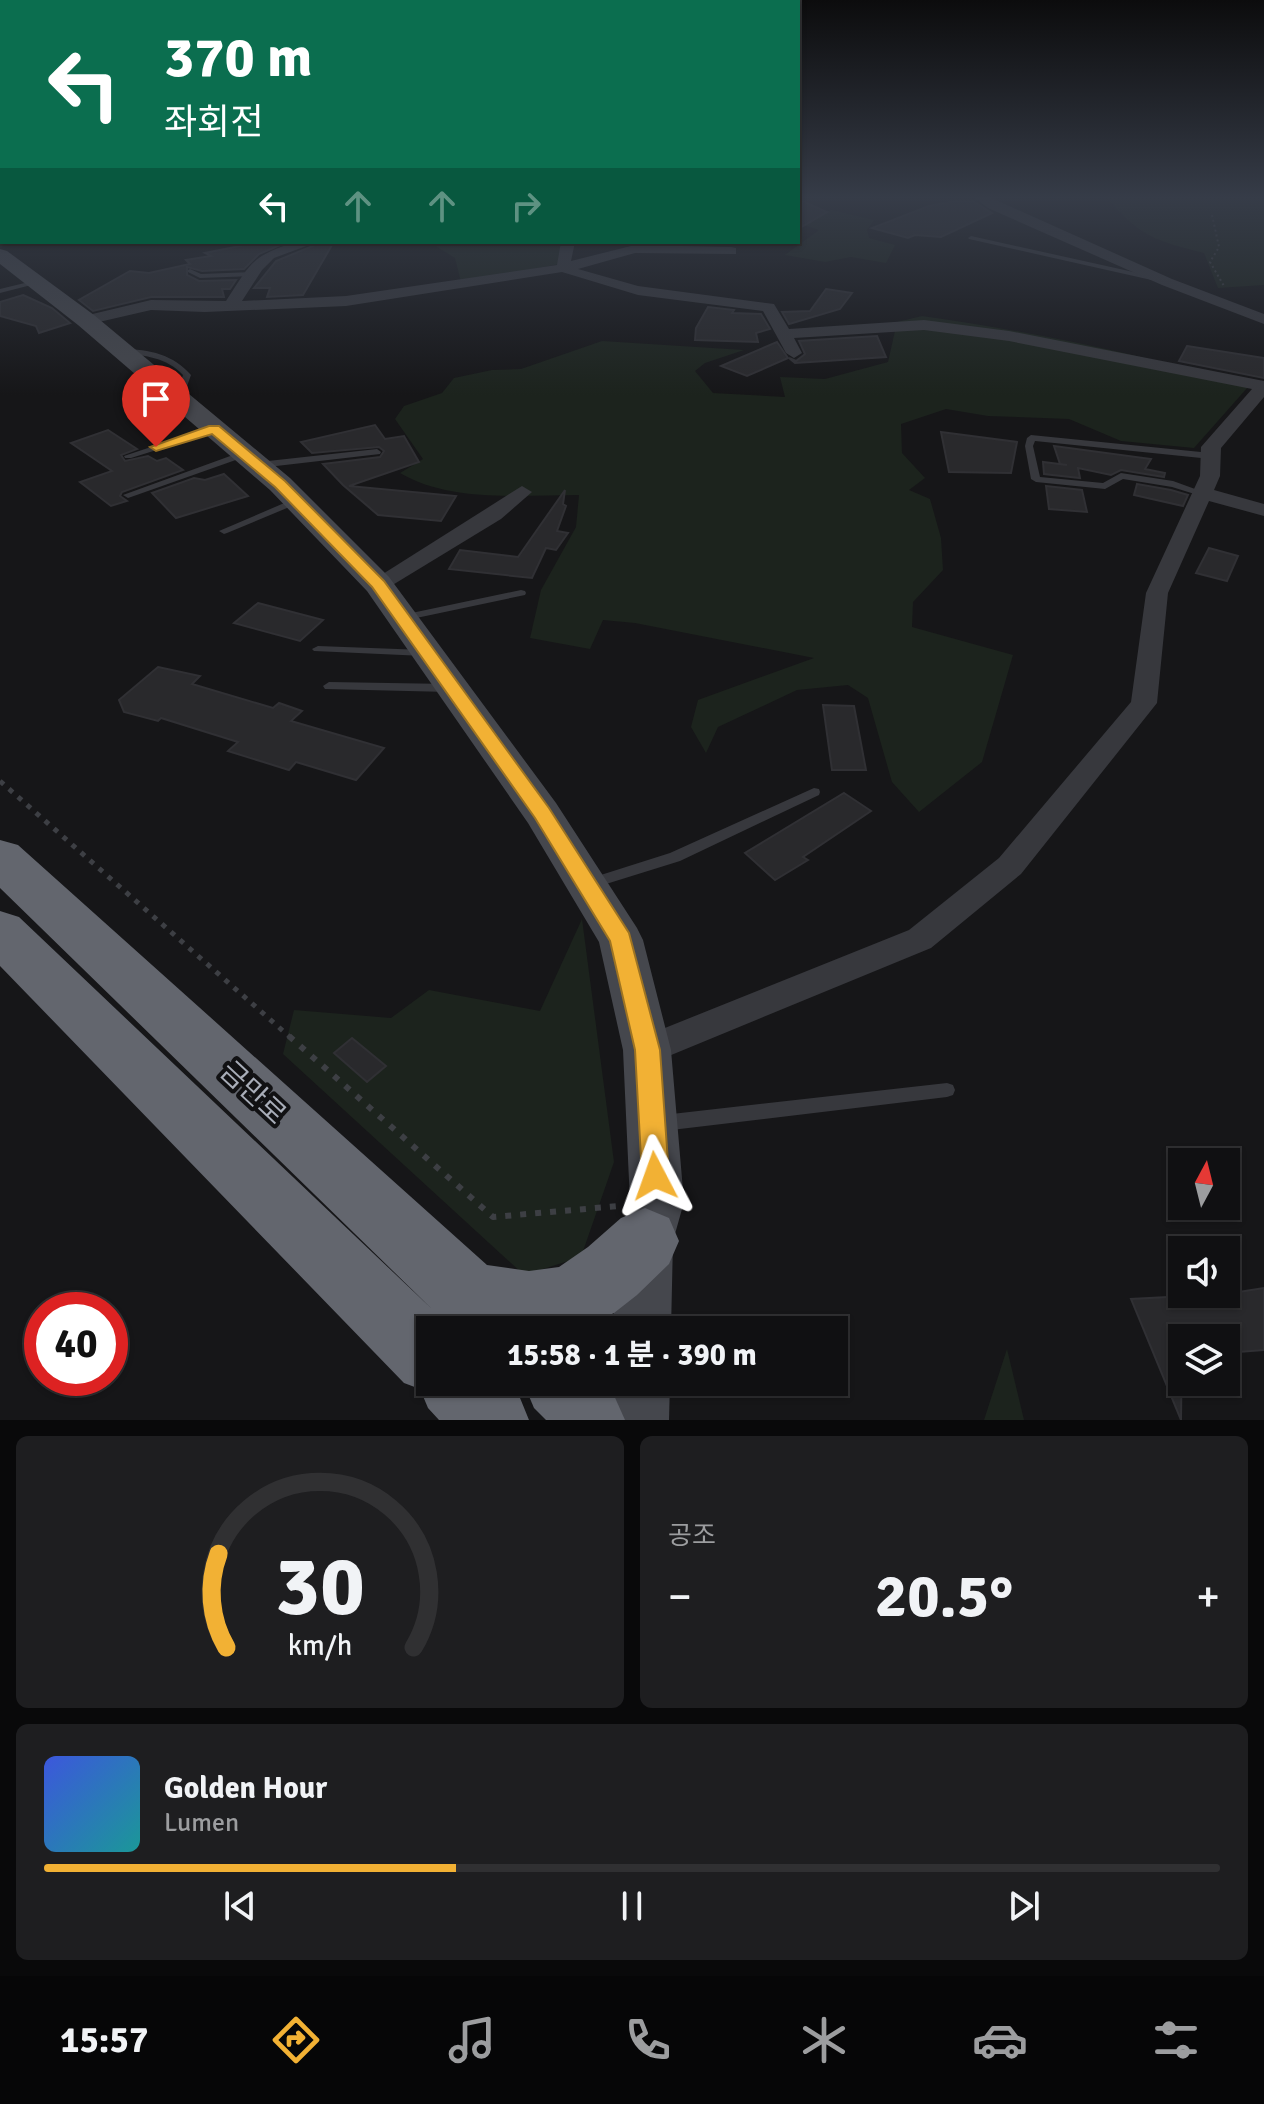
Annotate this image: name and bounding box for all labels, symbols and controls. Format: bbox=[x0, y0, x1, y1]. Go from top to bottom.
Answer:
text: 370 m bbox=[164, 23, 312, 92]
icon: left bbox=[32, 32, 136, 136]
text: 좌회전 bbox=[164, 100, 263, 145]
icon: left bbox=[252, 184, 296, 228]
icon: ahead bbox=[336, 184, 380, 228]
icon: ahead bbox=[420, 184, 464, 228]
icon: right bbox=[504, 184, 548, 228]
pin bbox=[122, 365, 190, 447]
icon: arrive bbox=[134, 377, 178, 421]
street label: 금만로 bbox=[213, 1054, 293, 1132]
position arrow bbox=[613, 1134, 697, 1218]
north arrow bbox=[1168, 1148, 1240, 1220]
map controls bbox=[1168, 1148, 1240, 1396]
button: sound bbox=[1168, 1236, 1240, 1308]
speed limit sign: 40 bbox=[24, 1292, 128, 1396]
button: layers bbox=[1168, 1324, 1240, 1396]
text: 15:58 · 1 분 · 390 m bbox=[507, 1337, 757, 1374]
text: 공조 bbox=[668, 1520, 716, 1552]
text: 30 bbox=[275, 1536, 365, 1638]
text: 20.5° bbox=[875, 1560, 1013, 1634]
text: − bbox=[668, 1570, 692, 1624]
text: + bbox=[1196, 1570, 1220, 1624]
text: km/h bbox=[288, 1628, 352, 1663]
text: Golden Hour bbox=[164, 1770, 327, 1807]
text: Lumen bbox=[164, 1807, 239, 1839]
icon: previous bbox=[218, 1884, 262, 1928]
icon: pause bbox=[610, 1884, 654, 1928]
icon: next bbox=[1002, 1884, 1046, 1928]
icon: directions bbox=[268, 2012, 324, 2068]
icon: music bbox=[444, 2012, 500, 2068]
icon: phone bbox=[620, 2012, 676, 2068]
icon: climate bbox=[796, 2012, 852, 2068]
icon: car bbox=[972, 2012, 1028, 2068]
icon: filters bbox=[1148, 2012, 1204, 2068]
text: 15:57 bbox=[60, 2018, 148, 2063]

